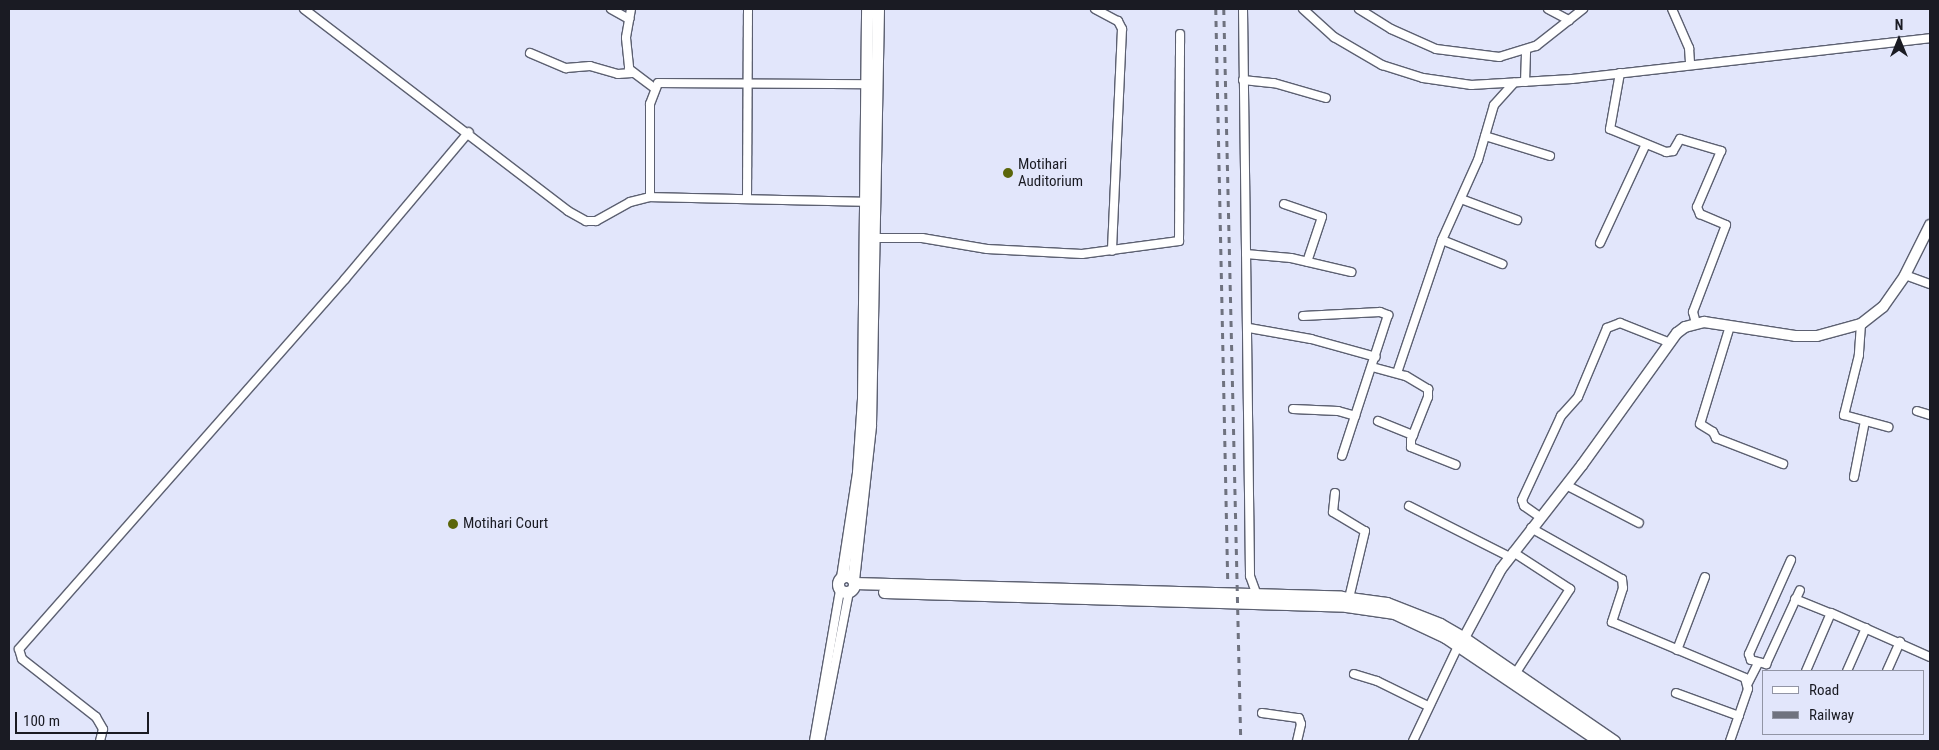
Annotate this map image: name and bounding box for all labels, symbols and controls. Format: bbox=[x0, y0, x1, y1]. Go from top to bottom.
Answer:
north arrow bbox=[1874, 15, 1924, 65]
text: N bbox=[1895, 17, 1903, 33]
place label: Motihari Auditorium bbox=[1018, 155, 1083, 190]
marker: Motihari Auditorium bbox=[1002, 167, 1014, 179]
place label: Motihari Court bbox=[463, 515, 548, 533]
marker: Motihari Court bbox=[447, 518, 459, 530]
legend bbox=[1762, 670, 1924, 735]
text: Road bbox=[1809, 681, 1839, 699]
scale bar bbox=[18, 702, 151, 734]
text: Railway bbox=[1809, 706, 1854, 724]
text: 100 m bbox=[23, 712, 60, 730]

